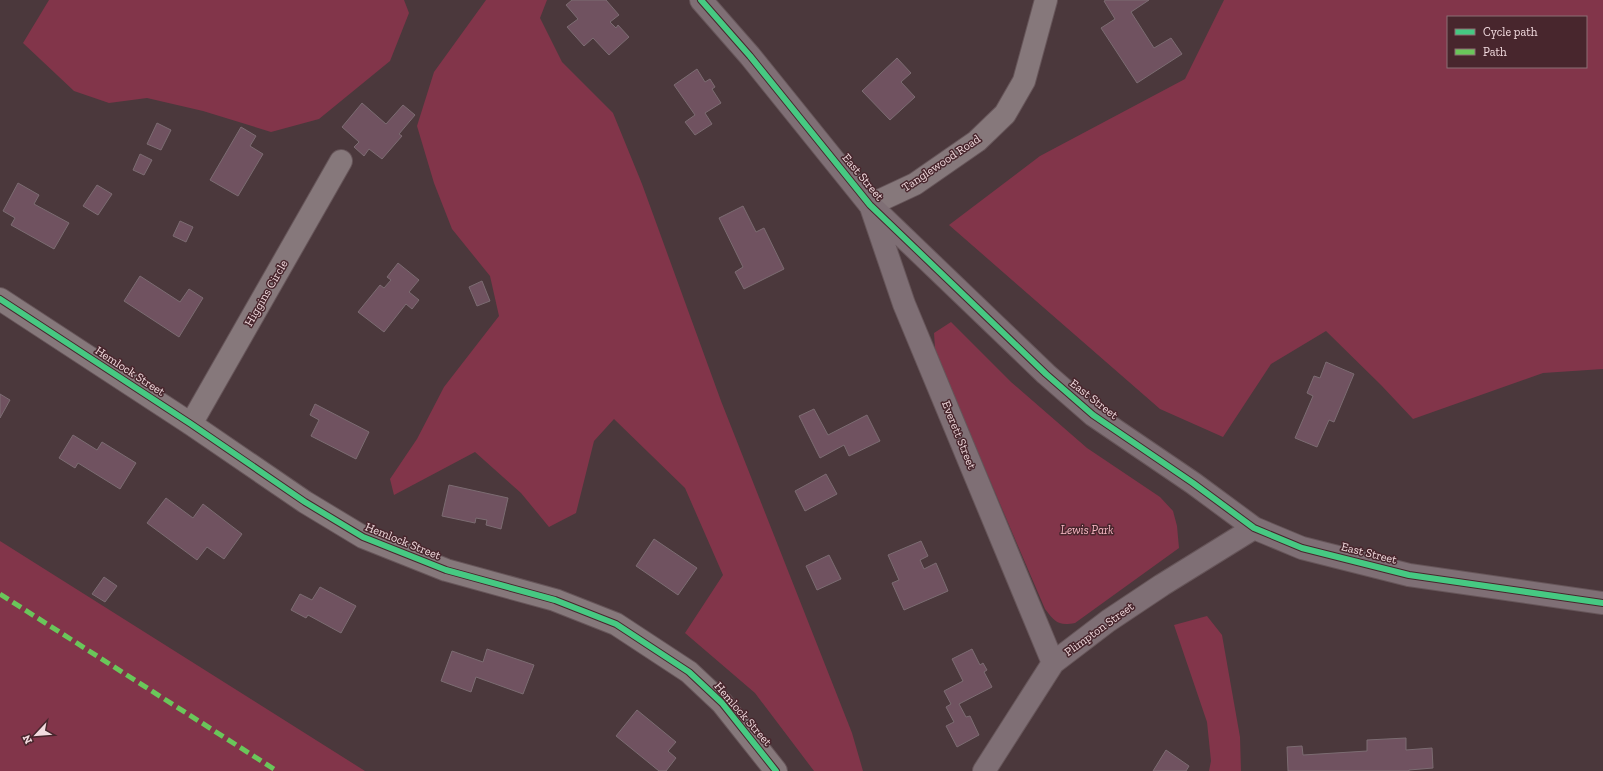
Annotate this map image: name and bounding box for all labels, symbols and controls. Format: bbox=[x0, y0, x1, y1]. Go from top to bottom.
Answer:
legend bbox=[1447, 16, 1587, 68]
text: Cycle path bbox=[1483, 25, 1538, 39]
text: Path bbox=[1483, 45, 1507, 59]
street label: Tanglewood Road bbox=[899, 131, 983, 194]
street label: East Street bbox=[839, 151, 887, 204]
street label: Higgins Circle bbox=[241, 257, 291, 329]
street label: Hemlock Street bbox=[93, 343, 168, 399]
street label: East Street bbox=[1067, 376, 1121, 422]
street label: Everett Street bbox=[939, 399, 979, 472]
street label: Hemlock Street bbox=[363, 519, 443, 563]
park label: Lewis Park bbox=[1061, 523, 1114, 537]
street label: East Street bbox=[1340, 539, 1399, 567]
street label: Plimpton Street bbox=[1062, 599, 1137, 659]
street label: Hemlock Street bbox=[711, 679, 775, 749]
north arrow bbox=[16, 715, 56, 755]
text: N bbox=[20, 732, 35, 746]

